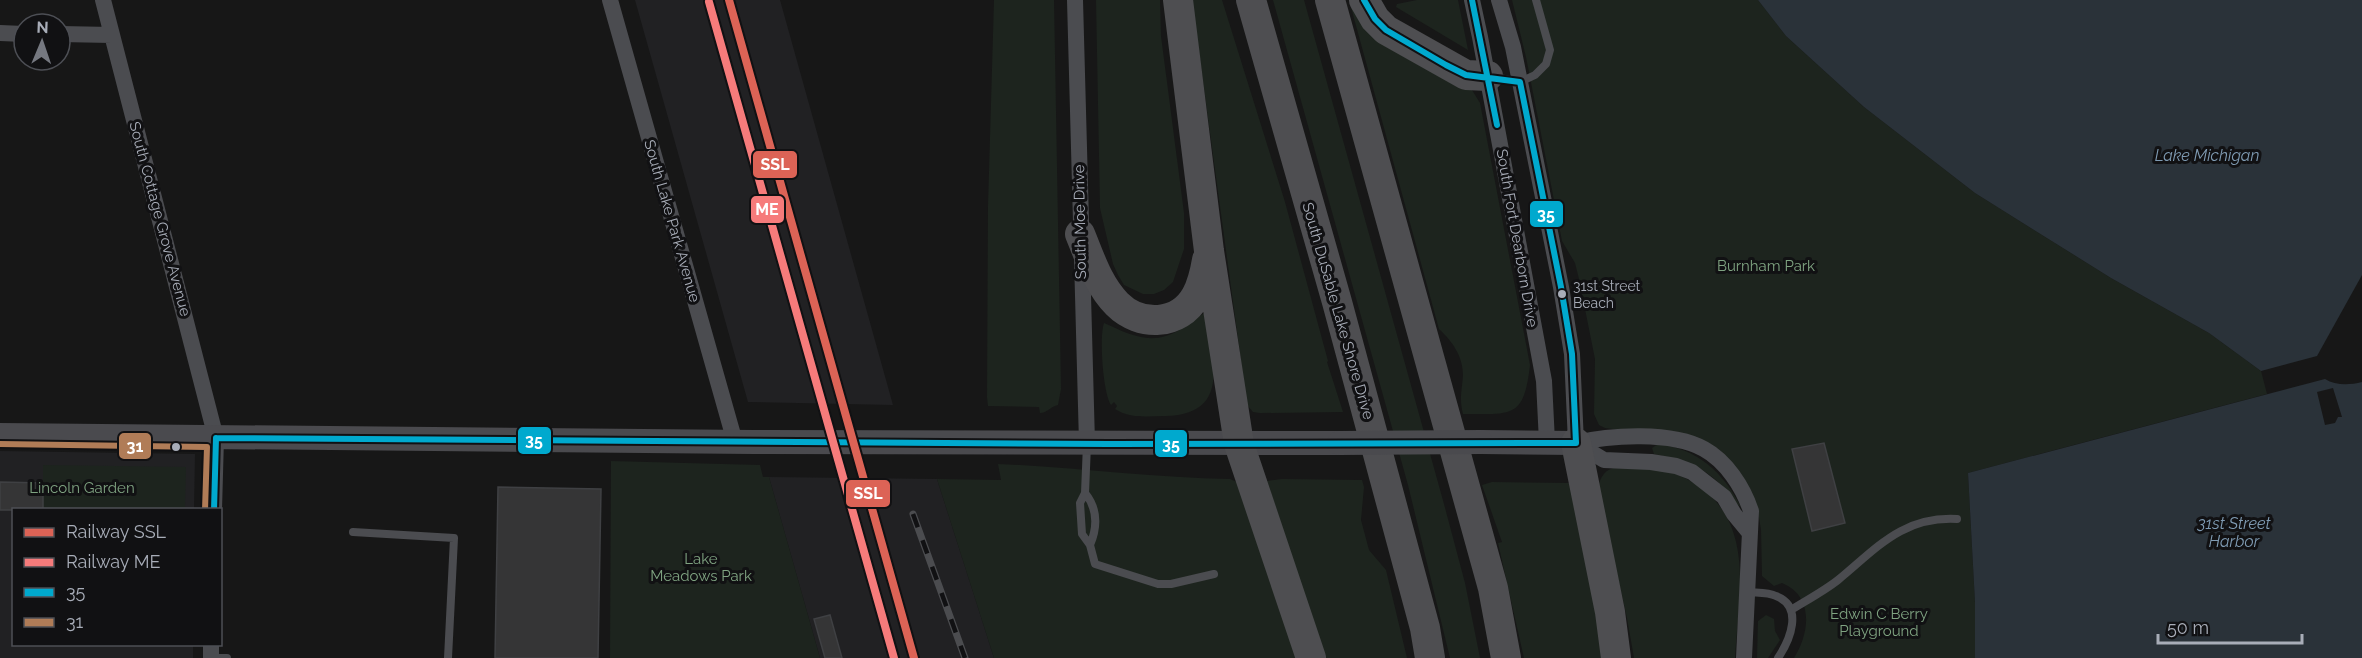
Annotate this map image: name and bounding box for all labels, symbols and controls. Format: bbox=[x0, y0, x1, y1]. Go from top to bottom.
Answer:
north arrow bbox=[12, 12, 72, 72]
text: N bbox=[36, 18, 49, 37]
street label: South Cottage Grove Avenue bbox=[125, 120, 195, 318]
street label: South Lake Park Avenue bbox=[640, 138, 704, 305]
water label: Lake Michigan bbox=[2155, 146, 2259, 165]
street label: South Fort Dearborn Drive bbox=[1492, 147, 1542, 329]
line badge: SSL bbox=[752, 150, 798, 179]
text: SSL bbox=[761, 155, 790, 174]
street label: South Moe Drive bbox=[1070, 164, 1090, 280]
line badge: ME bbox=[750, 195, 785, 224]
text: ME bbox=[755, 200, 779, 219]
line badge: 35 bbox=[1529, 200, 1564, 228]
street label: South DuSable Lake Shore Drive bbox=[1298, 201, 1378, 422]
text: 35 bbox=[1537, 205, 1555, 224]
park label: Burnham Park bbox=[1717, 257, 1815, 275]
place label: 31st Street Beach bbox=[1573, 278, 1641, 311]
marker: 31st Street Beach bbox=[1556, 288, 1568, 300]
line badge: 35 bbox=[517, 426, 552, 455]
line badge: 35 bbox=[1154, 429, 1188, 458]
text: 35 bbox=[525, 431, 543, 450]
line badge: 31 bbox=[118, 432, 152, 460]
text: 35 bbox=[1162, 435, 1180, 454]
text: 31 bbox=[127, 437, 144, 456]
unlabelled marker bbox=[170, 441, 182, 453]
park label: Lincoln Garden bbox=[29, 479, 135, 497]
line badge: SSL bbox=[845, 479, 891, 508]
text: SSL bbox=[854, 484, 883, 503]
legend bbox=[12, 508, 222, 646]
water label: 31st Street Harbor bbox=[2196, 514, 2271, 551]
text: Railway SSL bbox=[66, 521, 167, 542]
park label: Lake Meadows Park bbox=[650, 550, 752, 585]
text: Railway ME bbox=[66, 551, 161, 572]
text: 35 bbox=[66, 581, 86, 602]
park label: Edwin C Berry Playground bbox=[1830, 605, 1928, 640]
scale bar bbox=[2158, 607, 2302, 645]
text: 31 bbox=[66, 611, 84, 632]
text: 50 m bbox=[2167, 617, 2209, 638]

